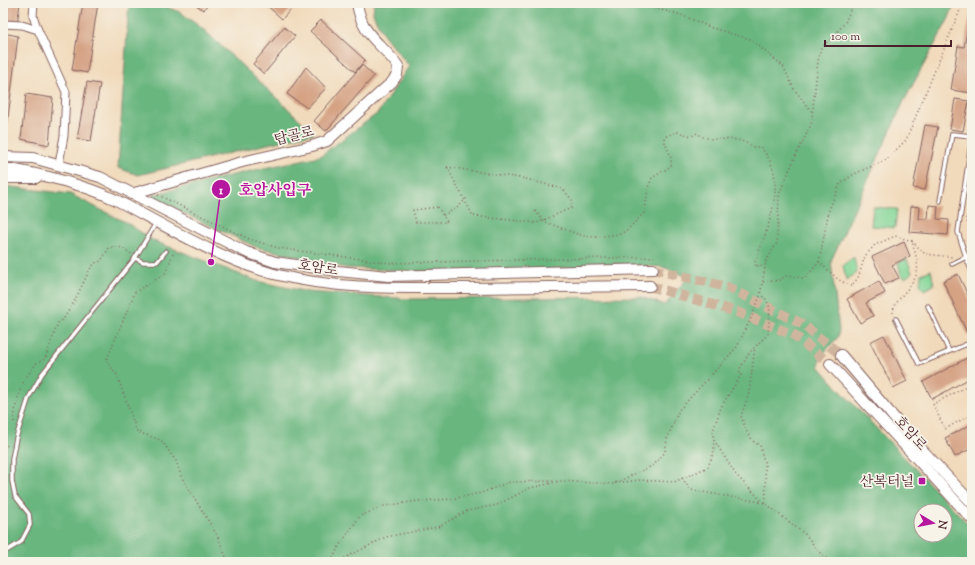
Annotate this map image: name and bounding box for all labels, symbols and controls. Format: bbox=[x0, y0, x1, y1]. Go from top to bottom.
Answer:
scale bar bbox=[825, 22, 951, 48]
text: 100 m bbox=[831, 28, 860, 46]
street label: 탑골로 bbox=[272, 122, 317, 152]
callout: 호압사입구 bbox=[211, 176, 320, 203]
text: 호압사입구 bbox=[239, 181, 312, 202]
text: 1 bbox=[218, 182, 224, 200]
street label: 호암로 bbox=[296, 256, 340, 282]
street label: 호암로 bbox=[889, 413, 931, 456]
place label: 산복터널 bbox=[860, 473, 914, 493]
marker: 산복터널 bbox=[917, 476, 927, 486]
north arrow bbox=[913, 503, 953, 543]
text: N bbox=[933, 518, 951, 530]

